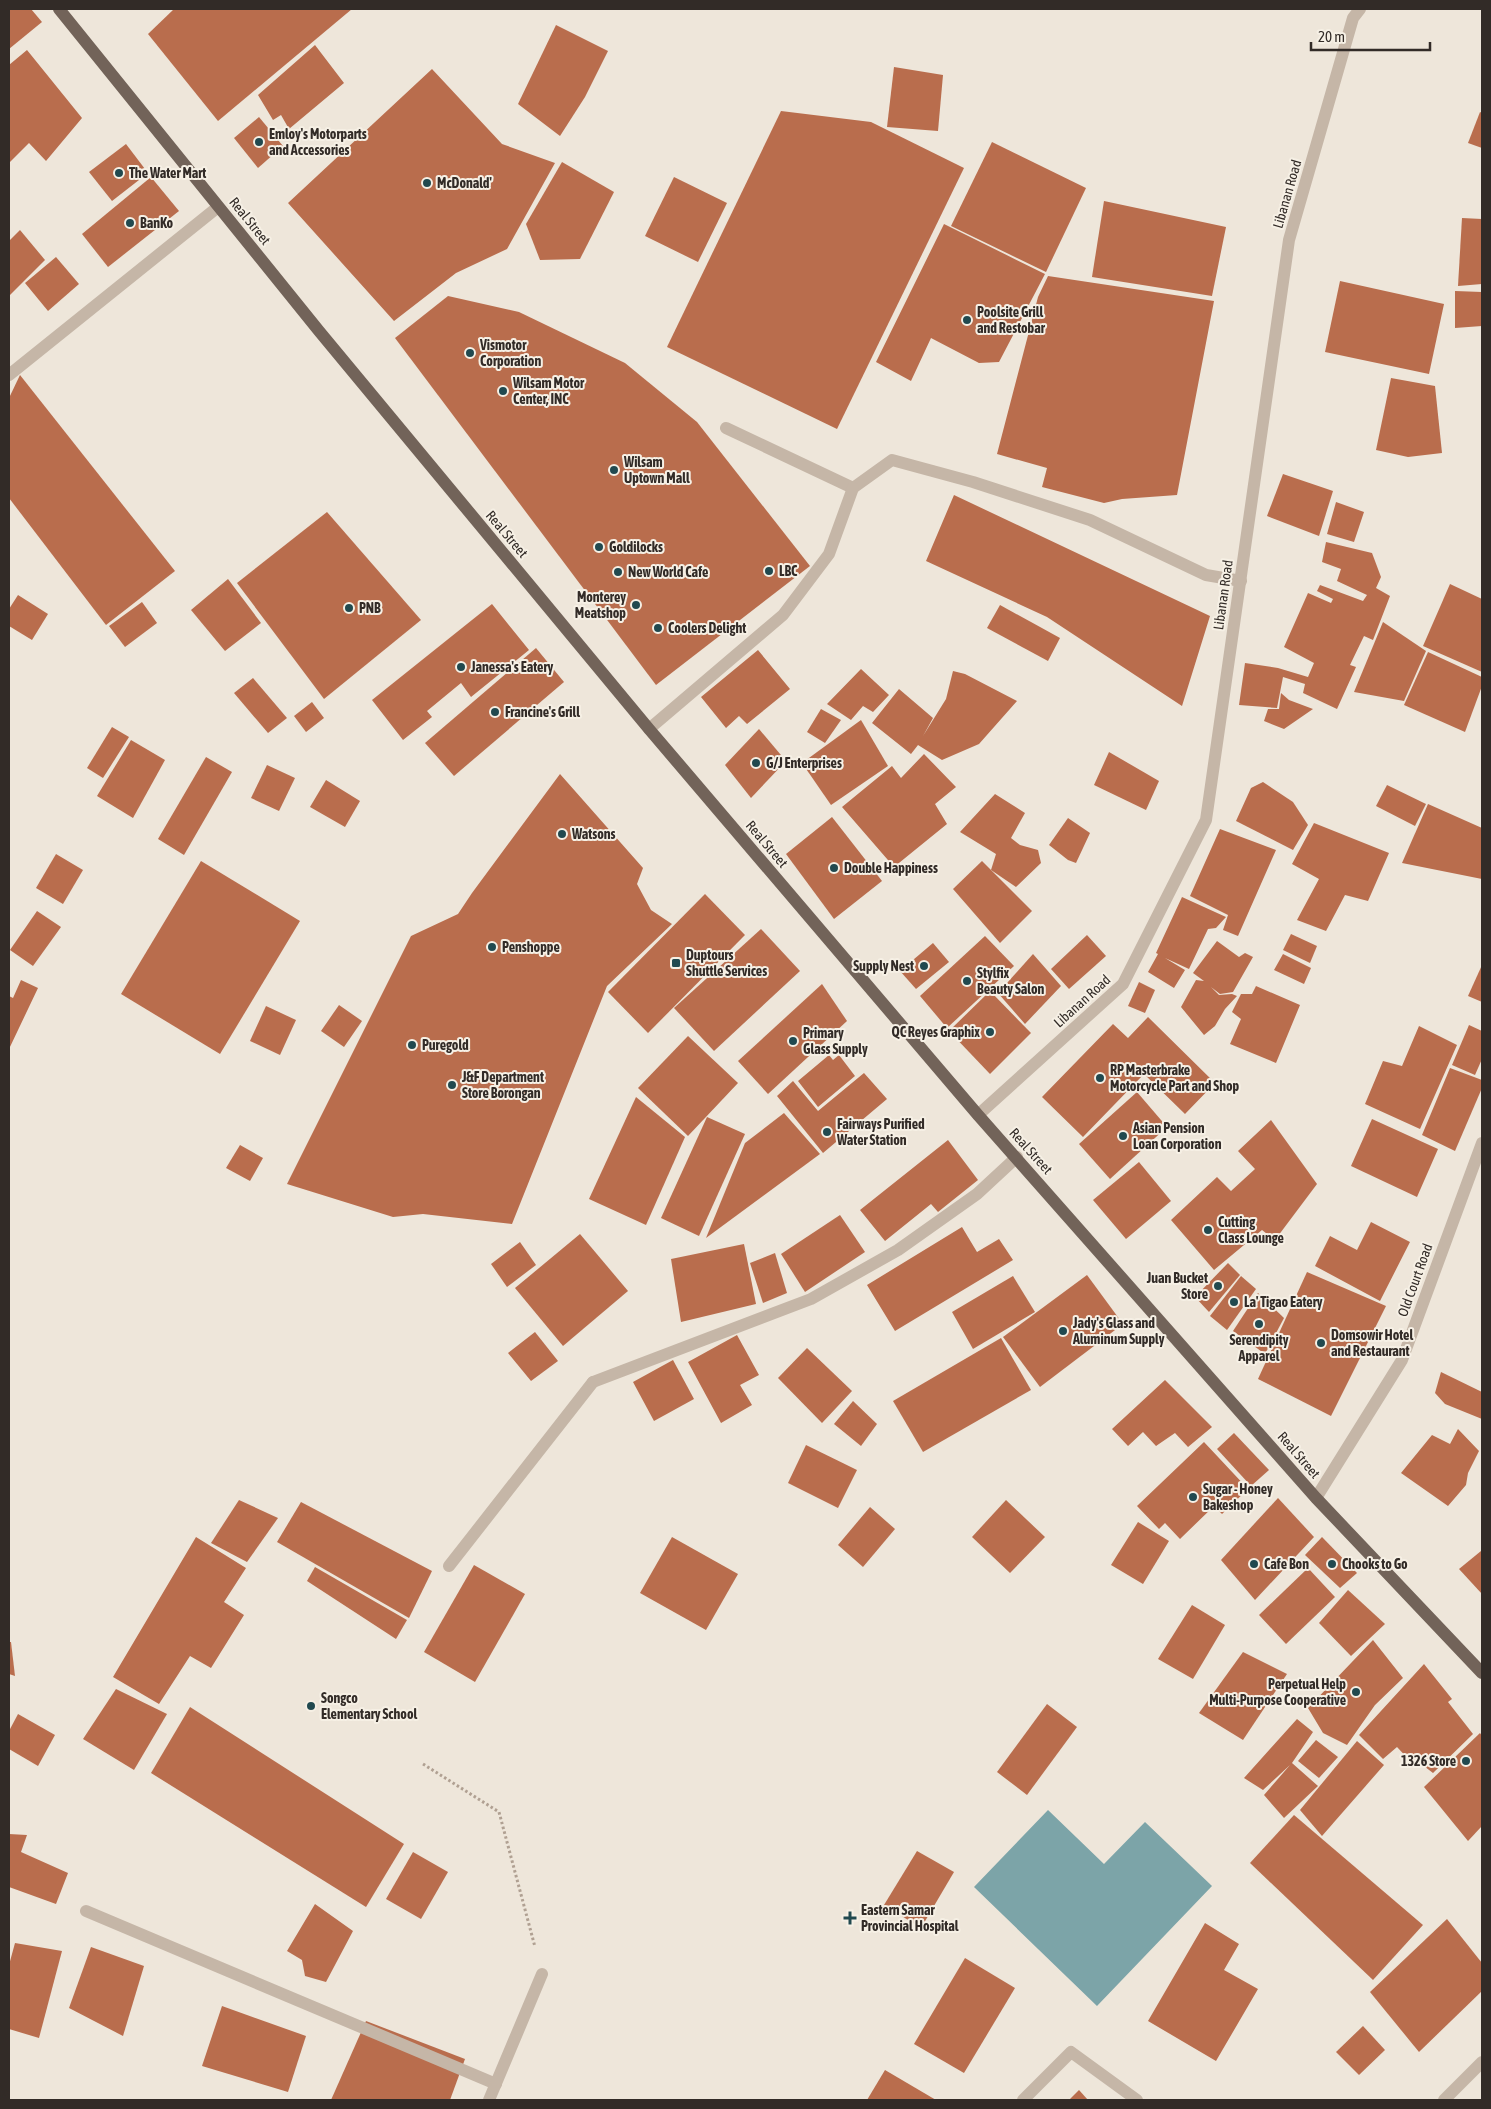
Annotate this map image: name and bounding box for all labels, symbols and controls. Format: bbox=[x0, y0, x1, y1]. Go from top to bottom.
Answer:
scale bar bbox=[1311, 20, 1430, 52]
text: 20 m bbox=[1318, 28, 1345, 45]
place label: Emloy's Motorparts and Accessories bbox=[269, 126, 367, 158]
marker: Emloy's Motorparts and Accessories bbox=[253, 136, 265, 148]
street label: Libanan Road bbox=[1270, 158, 1304, 230]
place label: The Water Mart bbox=[129, 165, 206, 181]
marker: The Water Mart bbox=[113, 167, 125, 179]
place label: McDonald' bbox=[437, 175, 492, 191]
marker: McDonald' bbox=[421, 177, 433, 189]
street label: Real Street bbox=[226, 194, 274, 248]
place label: BanKo bbox=[140, 215, 174, 231]
marker: BanKo bbox=[124, 217, 136, 229]
place label: Poolsite Grill and Restobar bbox=[977, 304, 1046, 336]
marker: Poolsite Grill and Restobar bbox=[961, 314, 973, 326]
place label: Vismotor Corporation bbox=[479, 337, 541, 369]
marker: Vismotor Corporation bbox=[464, 347, 476, 359]
place label: Wilsam Motor Center, INC bbox=[512, 375, 585, 407]
marker: Wilsam Motor Center, INC bbox=[497, 385, 509, 397]
place label: Wilsam Uptown Mall bbox=[623, 454, 690, 486]
marker: Wilsam Uptown Mall bbox=[608, 464, 620, 476]
street label: Real Street bbox=[483, 507, 531, 561]
place label: Goldilocks bbox=[609, 539, 663, 555]
marker: Goldilocks bbox=[593, 541, 605, 553]
street label: Libanan Road bbox=[1210, 559, 1236, 631]
place label: LBC bbox=[779, 563, 798, 579]
place label: New World Cafe bbox=[628, 564, 708, 580]
marker: LBC bbox=[763, 565, 775, 577]
marker: New World Cafe bbox=[612, 566, 624, 578]
place label: Monterey Meatshop bbox=[575, 589, 626, 621]
marker: Monterey Meatshop bbox=[630, 599, 642, 611]
place label: PNB bbox=[359, 600, 381, 616]
marker: PNB bbox=[343, 602, 355, 614]
place label: Coolers Delight bbox=[668, 620, 746, 636]
marker: Coolers Delight bbox=[652, 622, 664, 634]
place label: Janessa's Eatery bbox=[470, 659, 554, 675]
marker: Janessa's Eatery bbox=[455, 661, 467, 673]
place label: Francine's Grill bbox=[505, 704, 580, 720]
marker: Francine's Grill bbox=[489, 706, 501, 718]
place label: G/J Enterprises bbox=[766, 755, 842, 771]
marker: G/J Enterprises bbox=[750, 757, 762, 769]
street label: Real Street bbox=[743, 817, 791, 871]
place label: Watsons bbox=[571, 826, 616, 842]
marker: Watsons bbox=[556, 828, 568, 840]
place label: Double Happiness bbox=[844, 860, 938, 876]
marker: Double Happiness bbox=[828, 862, 840, 874]
place label: Penshoppe bbox=[502, 939, 560, 955]
marker: Penshoppe bbox=[486, 941, 498, 953]
place label: Duptours Shuttle Services bbox=[686, 947, 767, 979]
marker: Duptours Shuttle Services bbox=[670, 957, 682, 969]
place label: Supply Nest bbox=[853, 958, 914, 974]
marker: Supply Nest bbox=[918, 960, 930, 972]
place label: Stylfix Beauty Salon bbox=[977, 965, 1045, 997]
street label: Libanan Road bbox=[1050, 971, 1114, 1031]
marker: Stylfix Beauty Salon bbox=[961, 975, 973, 987]
place label: QC Reyes Graphix bbox=[891, 1024, 980, 1040]
place label: Primary Glass Supply bbox=[803, 1025, 868, 1057]
marker: QC Reyes Graphix bbox=[984, 1026, 996, 1038]
marker: Primary Glass Supply bbox=[787, 1035, 799, 1047]
place label: Puregold bbox=[422, 1037, 469, 1053]
marker: Puregold bbox=[406, 1039, 418, 1051]
place label: RP Masterbrake Motorcycle Part and Shop bbox=[1110, 1062, 1240, 1094]
place label: J&F Department Store Borongan bbox=[461, 1069, 544, 1101]
marker: RP Masterbrake Motorcycle Part and Shop bbox=[1094, 1072, 1106, 1084]
marker: J&F Department Store Borongan bbox=[446, 1079, 458, 1091]
place label: Fairways Purified Water Station bbox=[836, 1116, 925, 1148]
place label: Asian Pension Loan Corporation bbox=[1132, 1120, 1222, 1152]
street label: Real Street bbox=[1006, 1125, 1056, 1177]
marker: Fairways Purified Water Station bbox=[821, 1126, 833, 1138]
marker: Asian Pension Loan Corporation bbox=[1117, 1130, 1129, 1142]
place label: Cutting Class Lounge bbox=[1218, 1214, 1284, 1246]
marker: Cutting Class Lounge bbox=[1202, 1224, 1214, 1236]
street label: Old Court Road bbox=[1394, 1241, 1436, 1319]
place label: Juan Bucket Store bbox=[1146, 1270, 1208, 1302]
marker: Juan Bucket Store bbox=[1212, 1280, 1224, 1292]
place label: La' Tigao Eatery bbox=[1244, 1294, 1323, 1310]
marker: La' Tigao Eatery bbox=[1228, 1296, 1240, 1308]
place label: Jady's Glass and Aluminum Supply bbox=[1072, 1315, 1165, 1347]
marker: Serendipity Apparel bbox=[1253, 1318, 1265, 1330]
marker: Jady's Glass and Aluminum Supply bbox=[1057, 1325, 1069, 1337]
place label: Domsowir Hotel and Restaurant bbox=[1331, 1327, 1413, 1359]
place label: Serendipity Apparel bbox=[1229, 1332, 1289, 1364]
marker: Domsowir Hotel and Restaurant bbox=[1315, 1337, 1327, 1349]
street label: Real Street bbox=[1275, 1429, 1323, 1481]
place label: Sugar - Honey Bakeshop bbox=[1203, 1481, 1273, 1513]
marker: Sugar - Honey Bakeshop bbox=[1187, 1491, 1199, 1503]
place label: Cafe Bon bbox=[1264, 1556, 1309, 1572]
place label: Chooks to Go bbox=[1342, 1556, 1408, 1572]
marker: Cafe Bon bbox=[1248, 1558, 1260, 1570]
marker: Chooks to Go bbox=[1326, 1558, 1338, 1570]
place label: Perpetual Help Multi-Purpose Cooperative bbox=[1209, 1676, 1346, 1708]
marker: Perpetual Help Multi-Purpose Cooperative bbox=[1350, 1686, 1362, 1698]
place label: Songco Elementary School bbox=[321, 1690, 417, 1722]
marker: Songco Elementary School bbox=[305, 1700, 317, 1712]
place label: 1326 Store bbox=[1401, 1753, 1456, 1769]
marker: 1326 Store bbox=[1460, 1755, 1472, 1767]
place label: Eastern Samar Provincial Hospital bbox=[861, 1902, 959, 1934]
marker: Eastern Samar Provincial Hospital bbox=[843, 1911, 857, 1925]

